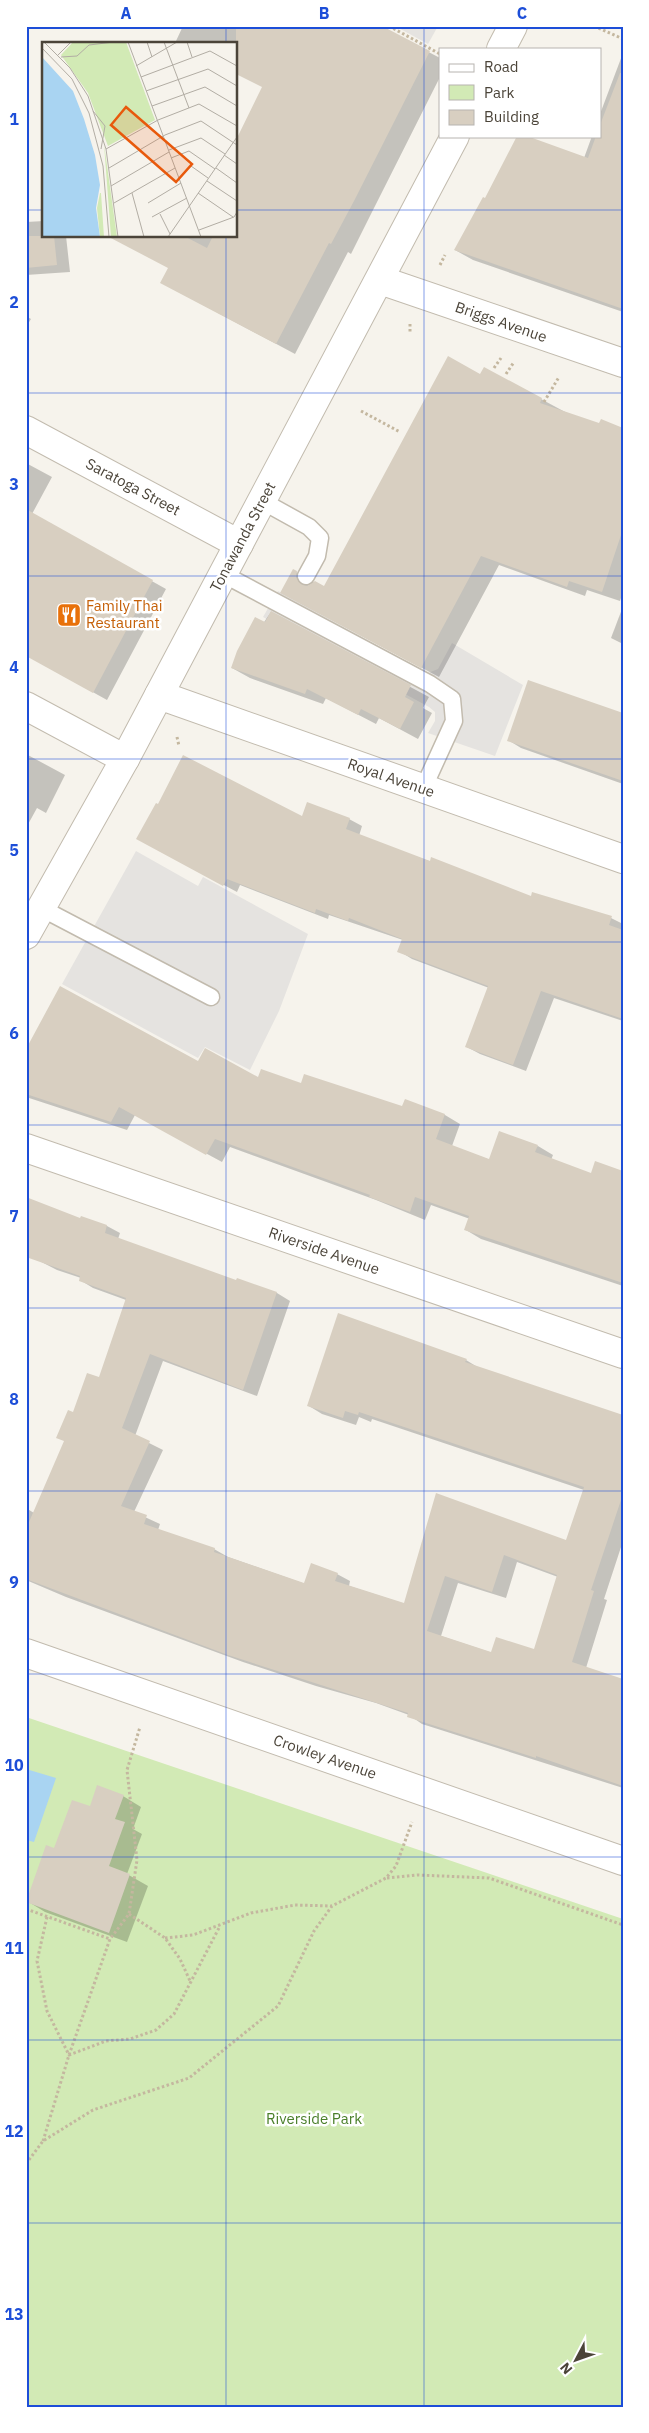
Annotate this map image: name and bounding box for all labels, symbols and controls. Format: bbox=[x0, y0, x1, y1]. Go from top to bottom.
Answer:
text: A bbox=[121, 3, 132, 23]
text: B bbox=[319, 3, 330, 23]
text: C bbox=[517, 3, 527, 23]
inset map bbox=[42, 42, 238, 238]
legend bbox=[439, 48, 602, 138]
text: Road bbox=[484, 57, 519, 76]
text: Park bbox=[484, 83, 514, 102]
text: Building bbox=[484, 107, 539, 126]
text: 1 bbox=[9, 109, 19, 129]
text: 2 bbox=[9, 292, 19, 312]
street label: Briggs Avenue bbox=[453, 297, 550, 346]
street label: Saratoga Street bbox=[83, 454, 184, 519]
text: 3 bbox=[9, 474, 19, 494]
street label: Tonawanda Street bbox=[206, 479, 280, 595]
place label: Family Thai Restaurant bbox=[86, 596, 162, 632]
restaurant icon: Family Thai Restaurant bbox=[56, 602, 82, 628]
text: 4 bbox=[9, 657, 19, 677]
street label: Royal Avenue bbox=[345, 754, 437, 801]
text: 5 bbox=[9, 840, 19, 860]
text: 6 bbox=[9, 1023, 19, 1043]
text: 7 bbox=[9, 1206, 19, 1226]
street label: Riverside Avenue bbox=[266, 1223, 382, 1278]
text: 8 bbox=[9, 1389, 19, 1409]
text: 9 bbox=[9, 1572, 19, 1592]
street label: Crowley Avenue bbox=[271, 1730, 379, 1783]
text: 10 bbox=[4, 1755, 24, 1775]
text: 11 bbox=[4, 1938, 24, 1958]
park label: Riverside Park bbox=[266, 2109, 362, 2128]
text: 12 bbox=[4, 2121, 24, 2141]
text: 13 bbox=[4, 2304, 24, 2324]
north arrow bbox=[552, 2336, 602, 2386]
text: N bbox=[556, 2359, 576, 2378]

